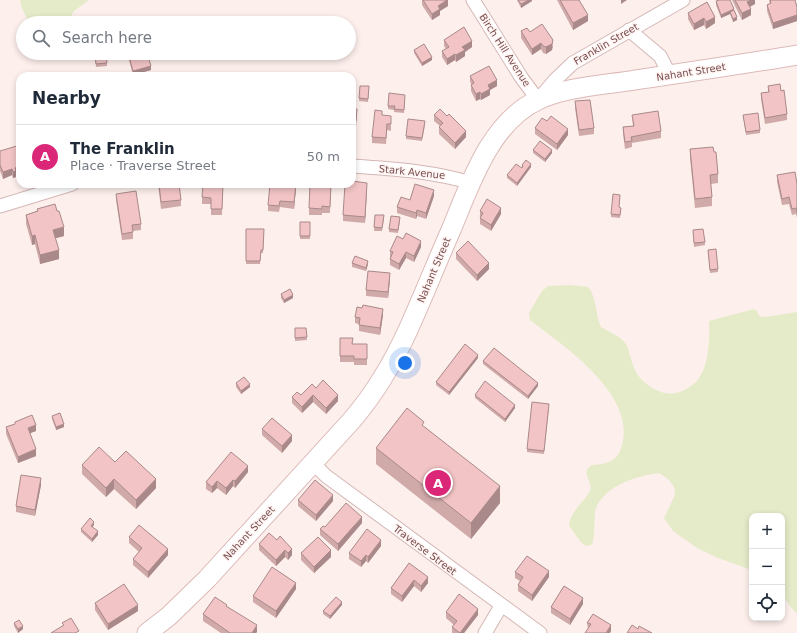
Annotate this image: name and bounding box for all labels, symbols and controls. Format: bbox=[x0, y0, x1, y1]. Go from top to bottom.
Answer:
street label: Birch Hill Avenue bbox=[477, 11, 533, 89]
search box bbox=[16, 16, 356, 60]
street label: Franklin Street bbox=[572, 21, 640, 67]
icon: search bbox=[30, 27, 52, 49]
text: Search here bbox=[62, 29, 152, 47]
street label: Nahant Street bbox=[656, 61, 726, 83]
text: Nearby bbox=[32, 88, 101, 108]
text: The Franklin bbox=[70, 140, 175, 158]
text: A bbox=[40, 149, 50, 164]
text: 50 m bbox=[307, 149, 340, 164]
text: Place · Traverse Street bbox=[70, 158, 216, 173]
street label: Stark Avenue bbox=[378, 163, 446, 181]
street label: Nahant Street bbox=[415, 236, 453, 304]
your location bbox=[395, 353, 415, 373]
pin: A bbox=[425, 468, 451, 498]
street label: Nahant Street bbox=[221, 504, 277, 562]
map controls bbox=[749, 513, 785, 621]
button: + bbox=[749, 513, 785, 549]
street label: Traverse Street bbox=[391, 522, 459, 577]
button: − bbox=[749, 549, 785, 585]
button: locate bbox=[749, 585, 785, 621]

